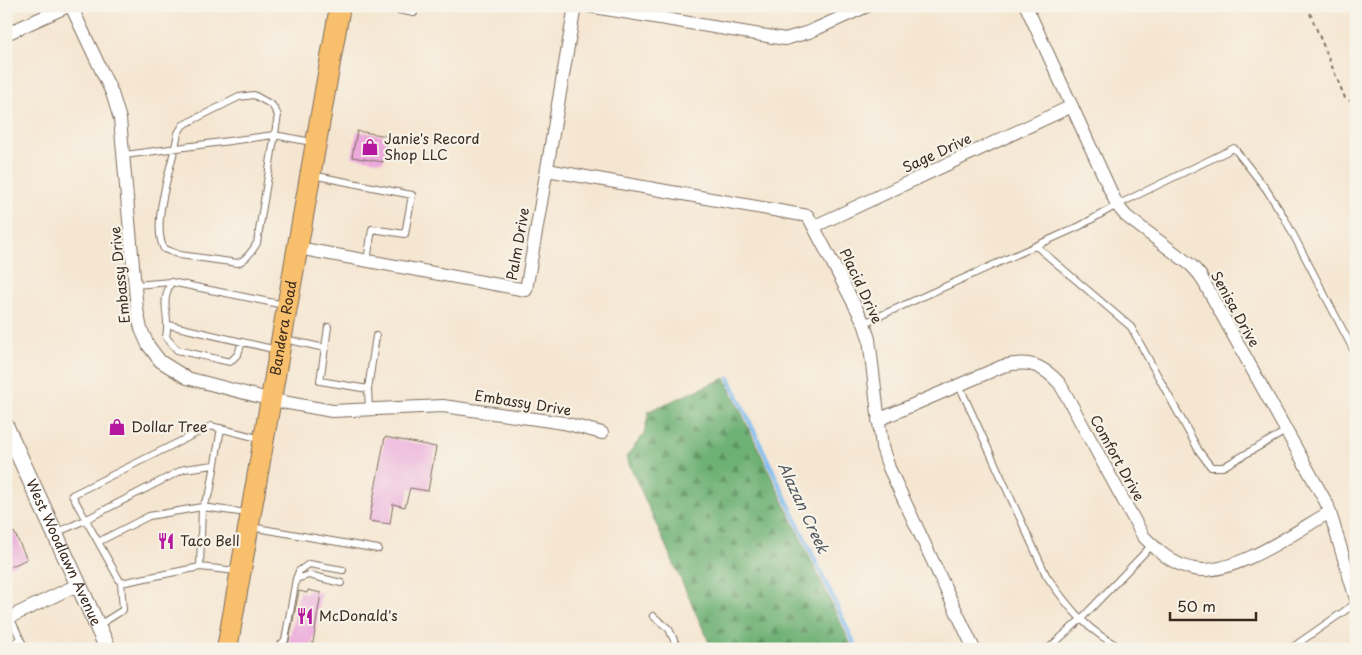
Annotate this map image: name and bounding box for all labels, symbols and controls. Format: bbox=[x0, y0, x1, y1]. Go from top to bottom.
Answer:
street label: Sage Drive bbox=[899, 127, 975, 178]
place label: Janie's Record Shop LLC bbox=[384, 128, 480, 165]
shop icon: Janie's Record Shop LLC bbox=[360, 137, 380, 157]
street label: Palm Drive bbox=[501, 206, 534, 282]
street label: Embassy Drive bbox=[104, 225, 135, 325]
street label: Placid Drive bbox=[835, 245, 888, 327]
street label: Senisa Drive bbox=[1206, 267, 1265, 351]
street label: Bandera Road bbox=[264, 279, 302, 377]
street label: Embassy Drive bbox=[473, 384, 573, 421]
street label: Comfort Drive bbox=[1085, 411, 1150, 505]
place label: Dollar Tree bbox=[131, 416, 208, 437]
shop icon: Dollar Tree bbox=[107, 417, 127, 437]
water label: Alazan Creek bbox=[773, 458, 836, 558]
street label: West Woodlawn Avenue bbox=[21, 475, 107, 629]
place label: Taco Bell bbox=[180, 530, 240, 551]
restaurant icon: Taco Bell bbox=[156, 531, 176, 551]
scale bar bbox=[1170, 590, 1256, 622]
text: 50 m bbox=[1177, 594, 1216, 617]
place label: McDonald's bbox=[319, 605, 398, 626]
restaurant icon: McDonald's bbox=[295, 606, 315, 626]

